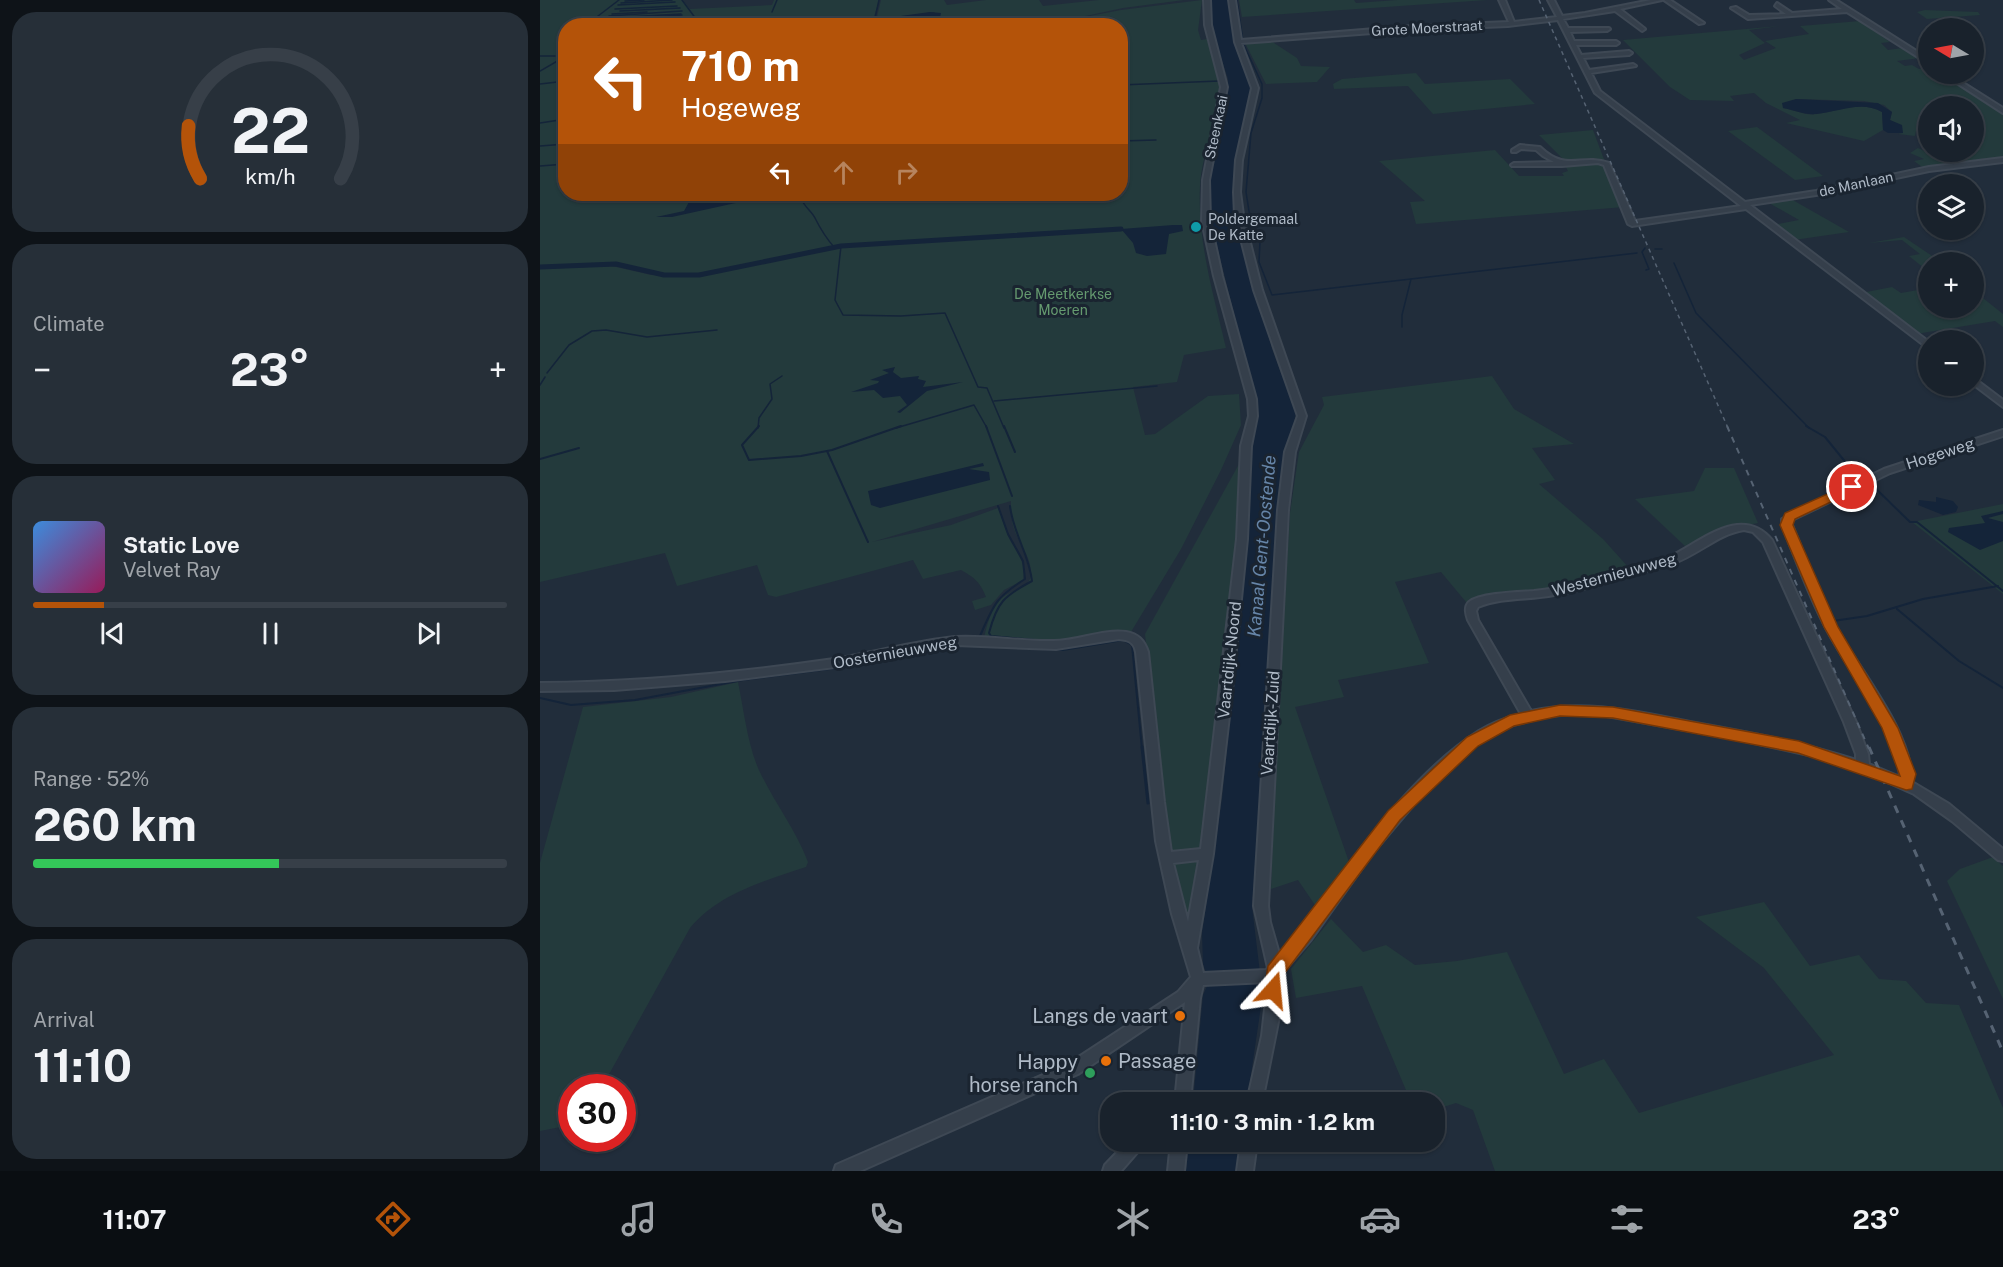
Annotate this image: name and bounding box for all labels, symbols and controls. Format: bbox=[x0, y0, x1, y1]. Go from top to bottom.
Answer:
street label: Grote Moerstraat bbox=[1371, 17, 1483, 39]
north arrow bbox=[1918, 18, 1984, 84]
map controls bbox=[1918, 18, 1984, 396]
text: 710 m bbox=[681, 41, 800, 90]
icon: left bbox=[582, 42, 660, 120]
text: Hogeweg bbox=[681, 91, 801, 123]
text: 22 bbox=[230, 94, 310, 167]
street label: Steenkaai bbox=[1201, 94, 1231, 160]
button: sound bbox=[1918, 96, 1984, 162]
icon: left bbox=[764, 156, 797, 189]
icon: ahead bbox=[827, 156, 860, 189]
icon: right bbox=[890, 156, 923, 189]
text: km/h bbox=[245, 164, 295, 189]
street label: de Manlaan bbox=[1817, 168, 1895, 200]
button: layers bbox=[1918, 174, 1984, 240]
place label: Poldergemaal De Katte bbox=[1208, 211, 1298, 243]
marker: Poldergemaal De Katte bbox=[1189, 220, 1203, 234]
button: + bbox=[1918, 252, 1984, 318]
park label: De Meetkerkse Moeren bbox=[1014, 286, 1112, 318]
text: Climate bbox=[33, 312, 105, 336]
button: − bbox=[1918, 330, 1984, 396]
text: 23° bbox=[230, 343, 310, 396]
text: − bbox=[33, 351, 51, 389]
text: + bbox=[489, 351, 507, 389]
street label: Hogeweg bbox=[1903, 433, 1977, 473]
water label: Kanaal Gent-Oostende bbox=[1243, 454, 1280, 638]
pin bbox=[1826, 461, 1877, 512]
icon: arrive bbox=[1835, 470, 1868, 503]
text: Static Love bbox=[123, 532, 240, 558]
street label: Westernieuwweg bbox=[1550, 549, 1679, 600]
text: Velvet Ray bbox=[123, 558, 221, 582]
street label: Vaartdijk-Noord bbox=[1214, 600, 1245, 720]
icon: previous bbox=[96, 617, 129, 650]
icon: pause bbox=[254, 617, 287, 650]
icon: next bbox=[412, 617, 445, 650]
street label: Oosternieuwweg bbox=[832, 632, 958, 673]
street label: Vaartdijk-Zuid bbox=[1257, 670, 1284, 776]
text: Range · 52% bbox=[33, 767, 149, 791]
text: 260 km bbox=[33, 798, 197, 851]
position arrow bbox=[1241, 958, 1305, 1022]
place label: Langs de vaart bbox=[1032, 1004, 1168, 1028]
text: Arrival bbox=[33, 1008, 95, 1032]
marker: Langs de vaart bbox=[1173, 1009, 1187, 1023]
text: 11:10 bbox=[33, 1039, 132, 1092]
place label: Passage bbox=[1118, 1049, 1196, 1073]
place label: Happy horse ranch bbox=[969, 1050, 1078, 1097]
marker: Passage bbox=[1099, 1054, 1113, 1068]
marker: Happy horse ranch bbox=[1083, 1066, 1097, 1080]
speed limit sign: 30 bbox=[558, 1074, 636, 1152]
text: 11:10 · 3 min · 1.2 km bbox=[1170, 1109, 1375, 1135]
icon: directions bbox=[372, 1198, 414, 1240]
icon: music bbox=[618, 1198, 660, 1240]
icon: phone bbox=[865, 1198, 907, 1240]
icon: climate bbox=[1112, 1198, 1154, 1240]
icon: car bbox=[1359, 1198, 1401, 1240]
icon: filters bbox=[1606, 1198, 1648, 1240]
text: 11:07 bbox=[102, 1203, 167, 1235]
text: 23° bbox=[1853, 1203, 1900, 1235]

